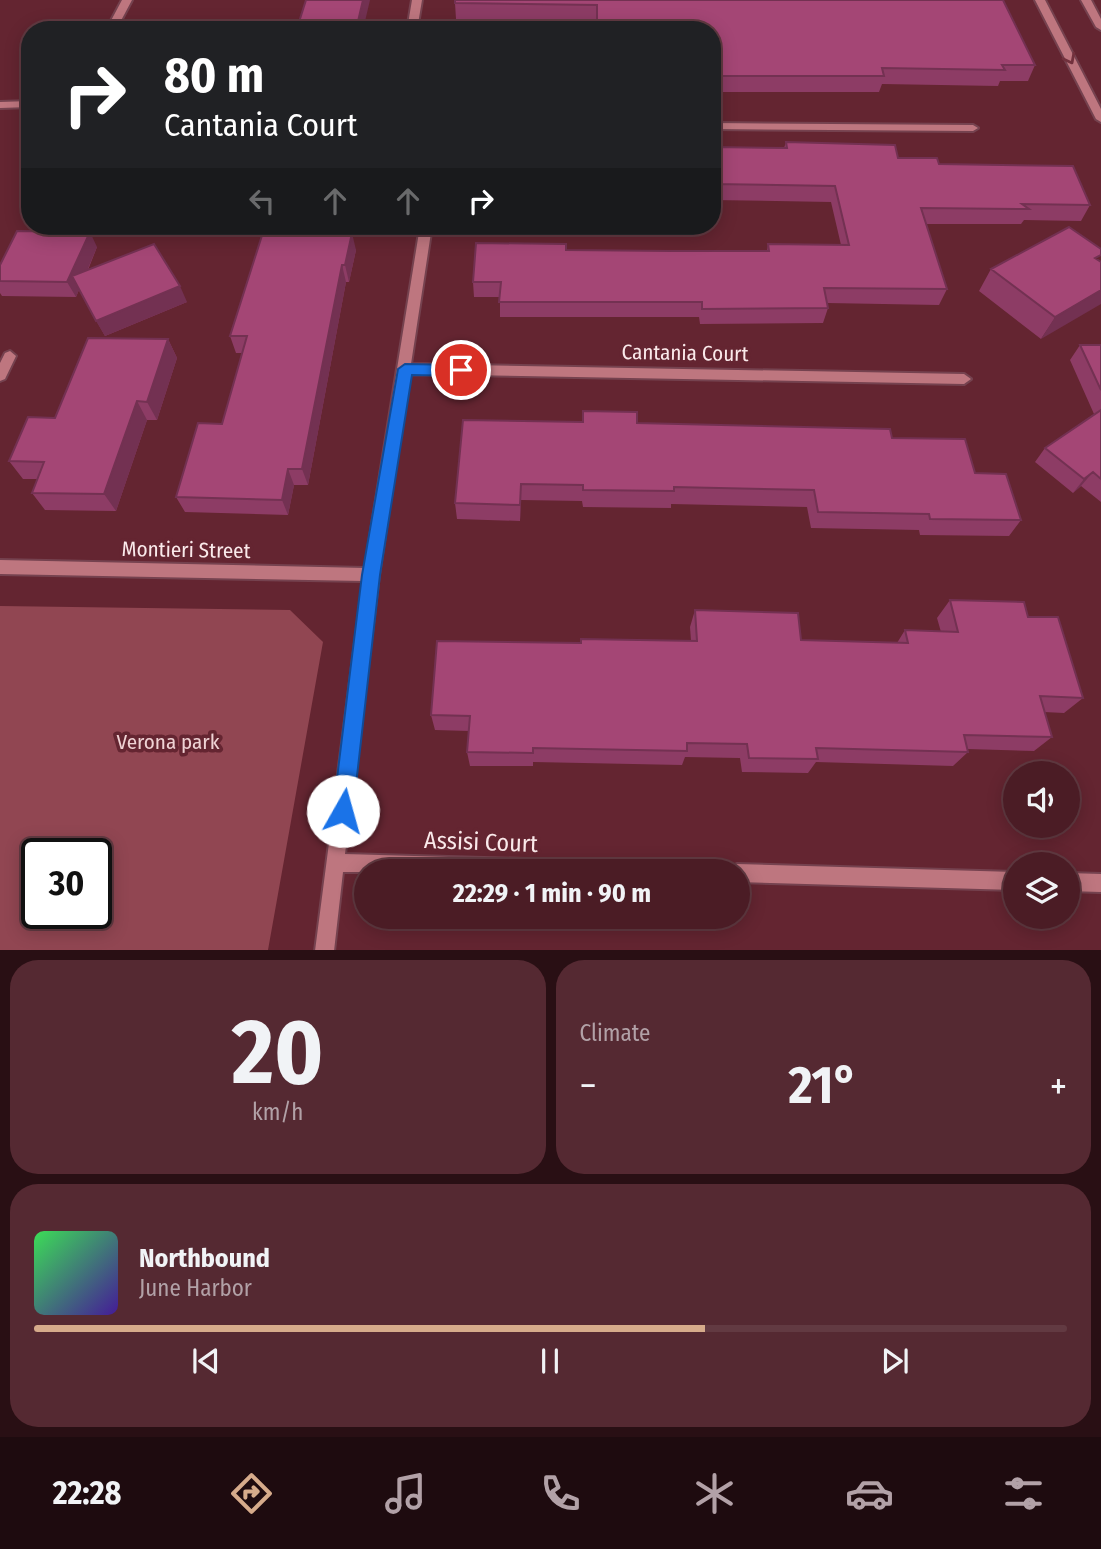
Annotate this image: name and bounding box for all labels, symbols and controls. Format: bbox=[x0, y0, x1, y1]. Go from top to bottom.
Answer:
text: 80 m bbox=[164, 46, 264, 105]
icon: right bbox=[49, 49, 140, 140]
one-way arrow bbox=[1062, 52, 1076, 65]
text: Cantania Court bbox=[164, 106, 357, 144]
icon: left bbox=[243, 182, 281, 220]
icon: ahead bbox=[316, 182, 354, 220]
icon: ahead bbox=[389, 182, 427, 220]
icon: right bbox=[462, 182, 500, 220]
street label: Cantania Court bbox=[621, 339, 749, 367]
pin bbox=[431, 340, 491, 400]
icon: arrive bbox=[442, 351, 480, 389]
street label: Montieri Street bbox=[121, 536, 251, 564]
park label: Verona park bbox=[116, 729, 220, 755]
map controls bbox=[1003, 761, 1080, 929]
button: sound bbox=[1003, 761, 1080, 838]
position arrow bbox=[306, 774, 380, 848]
street label: Assisi Court bbox=[424, 826, 539, 858]
speed limit sign: 30 bbox=[21, 838, 112, 929]
button: layers bbox=[1003, 852, 1080, 929]
text: 22:29 · 1 min · 90 m bbox=[453, 878, 651, 909]
text: 20 bbox=[232, 998, 324, 1107]
text: Climate bbox=[580, 1019, 650, 1047]
text: 21° bbox=[788, 1054, 858, 1117]
text: − bbox=[580, 1063, 597, 1109]
text: + bbox=[1050, 1063, 1067, 1109]
text: km/h bbox=[252, 1098, 303, 1126]
text: Northbound bbox=[139, 1243, 270, 1274]
text: June Harbor bbox=[139, 1274, 252, 1302]
icon: previous bbox=[187, 1342, 225, 1380]
icon: pause bbox=[531, 1342, 569, 1380]
icon: next bbox=[876, 1342, 914, 1380]
icon: directions bbox=[227, 1469, 276, 1518]
icon: music bbox=[381, 1469, 430, 1518]
icon: phone bbox=[536, 1469, 585, 1518]
icon: climate bbox=[690, 1469, 739, 1518]
icon: car bbox=[845, 1469, 894, 1518]
icon: filters bbox=[999, 1469, 1048, 1518]
text: 22:28 bbox=[53, 1474, 121, 1512]

